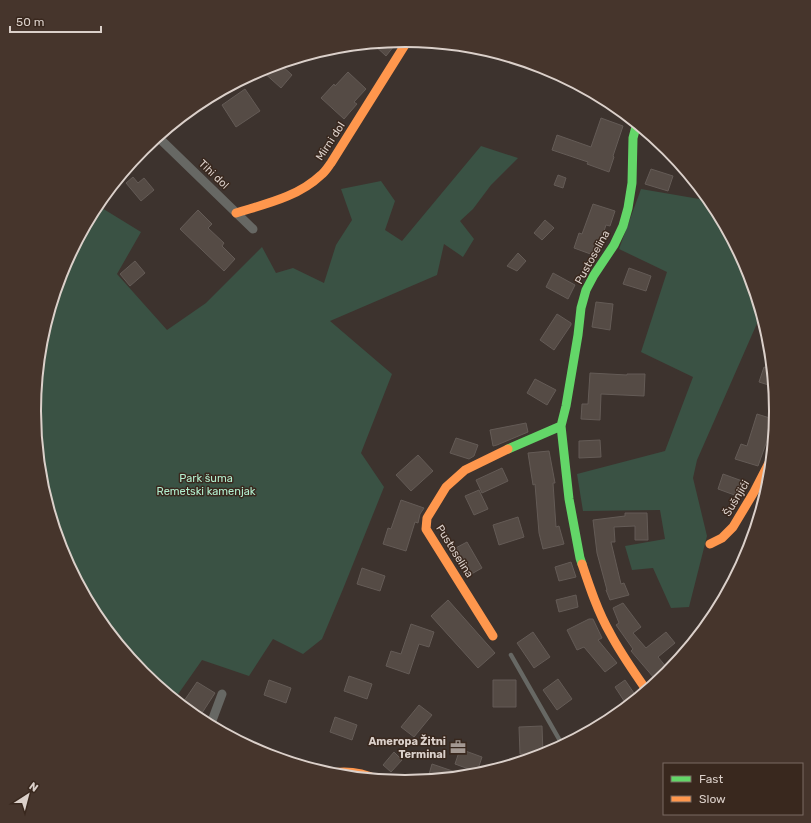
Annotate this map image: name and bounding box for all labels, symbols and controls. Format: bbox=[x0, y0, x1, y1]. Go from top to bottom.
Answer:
scale bar bbox=[10, 8, 101, 34]
text: 50 m bbox=[16, 15, 44, 29]
street label: Mirni dol bbox=[313, 120, 348, 163]
street label: Tihi dol bbox=[196, 157, 231, 192]
street label: Pustoselina bbox=[572, 228, 613, 287]
park label: Park šuma Remetski kamenjak bbox=[157, 472, 256, 498]
street label: Šušnjići bbox=[721, 478, 752, 519]
street label: Pustoselina bbox=[433, 522, 476, 580]
place label: Ameropa Žitni Terminal bbox=[368, 734, 446, 761]
office icon: Ameropa Žitni Terminal bbox=[449, 738, 467, 756]
legend bbox=[663, 763, 803, 815]
text: Fast bbox=[699, 772, 723, 786]
north arrow bbox=[8, 775, 48, 815]
text: N bbox=[27, 780, 41, 795]
text: Slow bbox=[699, 792, 726, 806]

